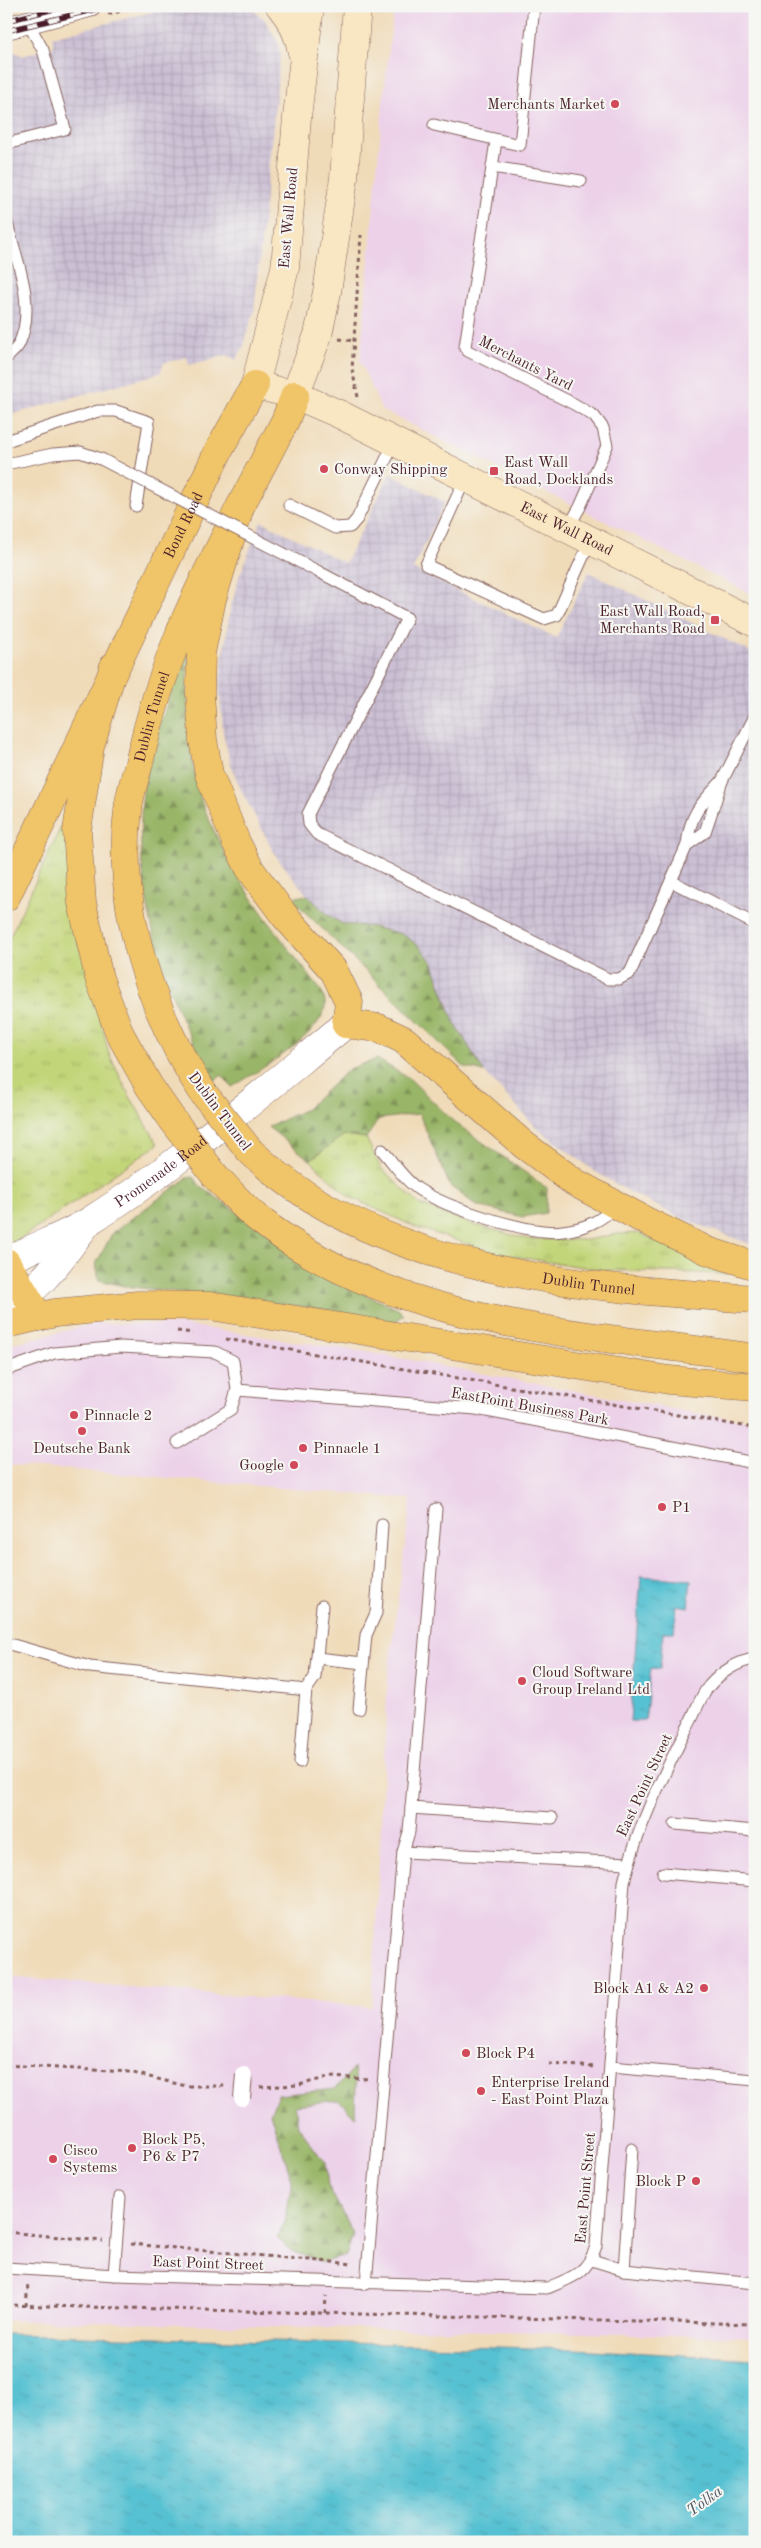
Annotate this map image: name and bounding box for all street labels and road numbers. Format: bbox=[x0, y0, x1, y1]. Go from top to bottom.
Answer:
street label: East Wall Road bbox=[278, 167, 301, 269]
street label: Merchants Yard bbox=[476, 334, 575, 395]
street label: Bond Road bbox=[162, 490, 207, 561]
street label: East Wall Road bbox=[517, 500, 615, 559]
street label: Dublin Tunnel bbox=[133, 670, 173, 764]
street label: Dublin Tunnel bbox=[185, 1070, 253, 1154]
street label: Promenade Road bbox=[113, 1134, 211, 1211]
street label: Dublin Tunnel bbox=[541, 1272, 636, 1299]
street label: EastPoint Business Park bbox=[450, 1386, 610, 1429]
street label: East Point Street bbox=[615, 1732, 676, 1840]
street label: East Point Street bbox=[574, 2132, 599, 2245]
street label: East Point Street bbox=[152, 2255, 264, 2274]

